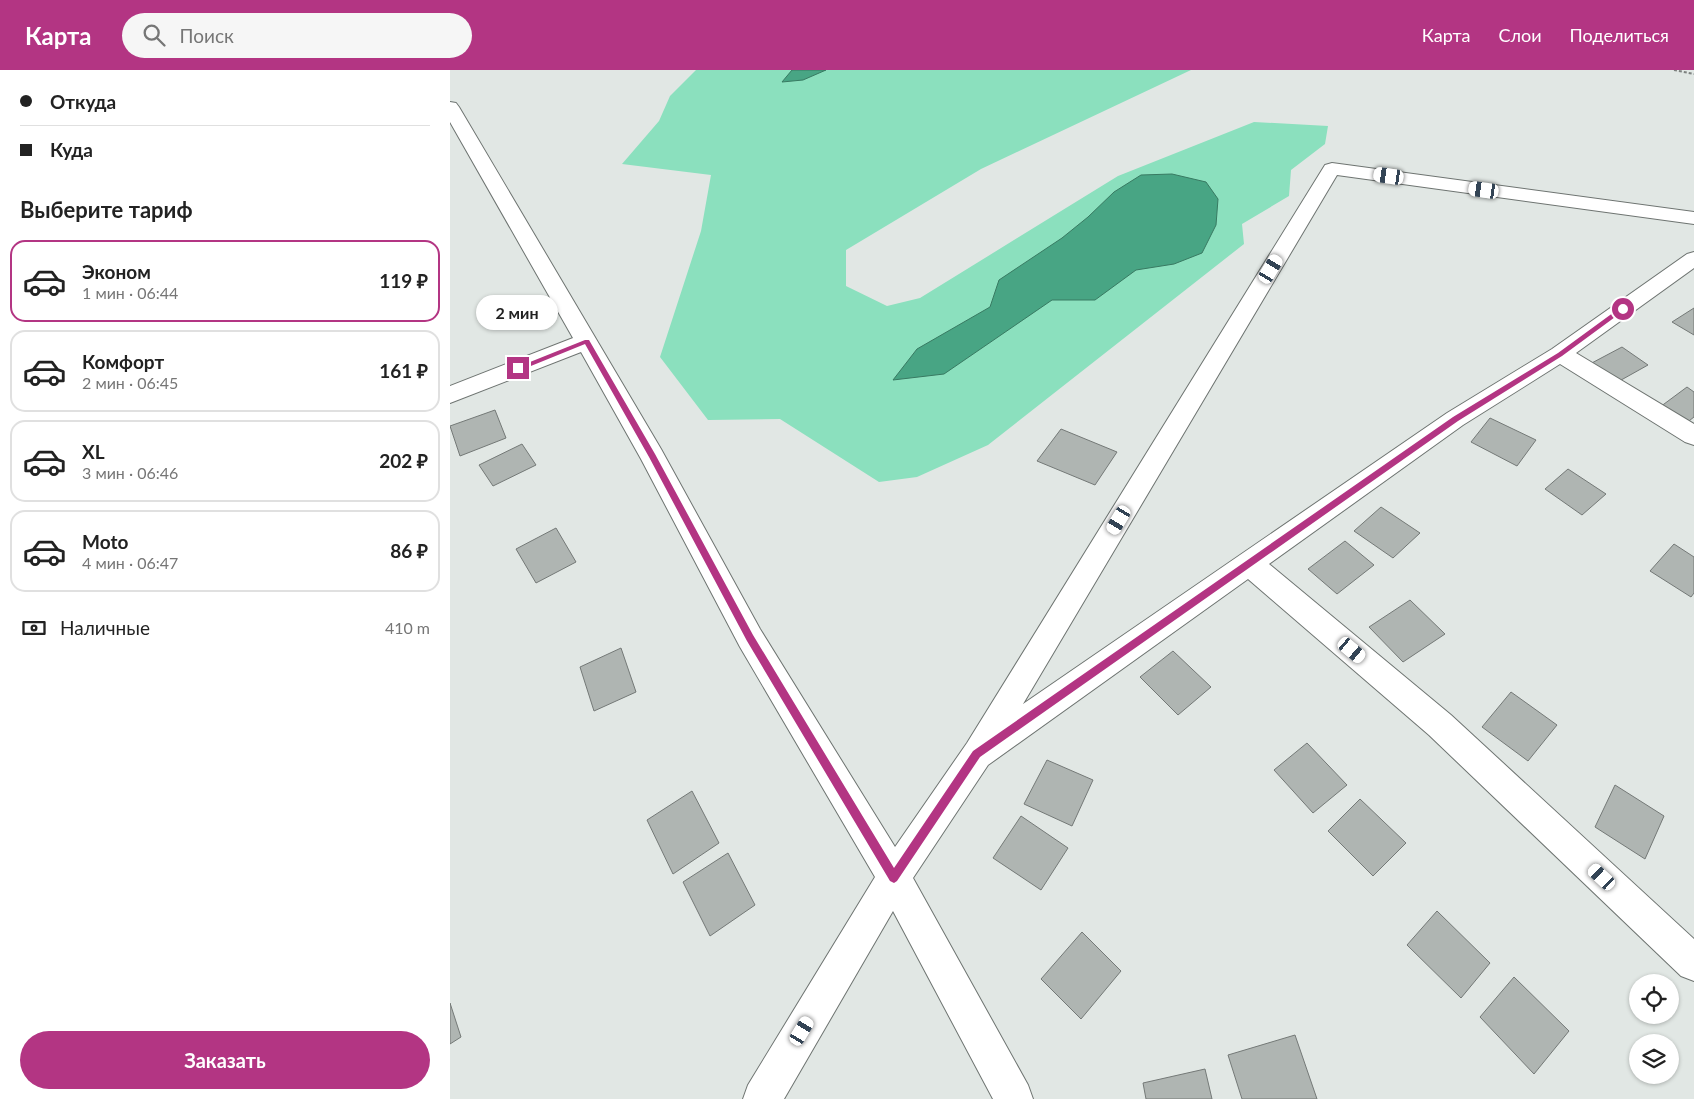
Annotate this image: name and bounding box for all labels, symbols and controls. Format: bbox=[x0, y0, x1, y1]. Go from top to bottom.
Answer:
search box bbox=[122, 13, 472, 58]
text: Карта bbox=[25, 21, 92, 50]
icon: search bbox=[140, 21, 168, 49]
text: Поиск bbox=[180, 24, 234, 47]
text: Карта bbox=[1422, 24, 1470, 46]
text: Слои bbox=[1498, 24, 1542, 46]
text: Поделиться bbox=[1570, 24, 1669, 46]
text: Откуда bbox=[50, 90, 116, 113]
text: Куда bbox=[50, 138, 93, 161]
car bbox=[1373, 166, 1404, 186]
car bbox=[1468, 180, 1499, 200]
text: Выберите тариф bbox=[20, 196, 193, 223]
car bbox=[1256, 252, 1285, 286]
icon: car bbox=[22, 259, 67, 304]
text: Эконом bbox=[82, 260, 151, 283]
text: 119 ₽ bbox=[379, 269, 428, 292]
text: 1 мин · 06:44 bbox=[82, 283, 178, 302]
callout: 2 мин bbox=[477, 296, 559, 330]
route start bbox=[1612, 298, 1634, 320]
text: 2 мин bbox=[495, 303, 539, 322]
icon: car bbox=[22, 349, 67, 394]
text: Комфорт bbox=[82, 350, 164, 373]
route end bbox=[507, 357, 529, 379]
text: 161 ₽ bbox=[379, 359, 428, 382]
text: 2 мин · 06:45 bbox=[82, 373, 178, 392]
icon: car bbox=[22, 439, 67, 484]
text: XL bbox=[82, 440, 105, 463]
text: 202 ₽ bbox=[379, 449, 428, 472]
text: 3 мин · 06:46 bbox=[82, 463, 178, 482]
car bbox=[1104, 503, 1133, 537]
icon: car bbox=[22, 529, 67, 574]
text: Moto bbox=[82, 530, 128, 553]
text: 86 ₽ bbox=[390, 539, 428, 562]
text: 4 мин · 06:47 bbox=[82, 553, 178, 572]
icon: cash bbox=[20, 614, 48, 642]
text: Наличные bbox=[60, 616, 150, 639]
text: 410 m bbox=[385, 618, 430, 637]
car bbox=[1335, 635, 1368, 665]
car bbox=[1585, 861, 1618, 893]
map controls bbox=[1629, 974, 1679, 1084]
button: locate bbox=[1629, 974, 1679, 1024]
car bbox=[787, 1014, 816, 1048]
button: Заказать bbox=[20, 1031, 430, 1089]
button: layers bbox=[1629, 1034, 1679, 1084]

